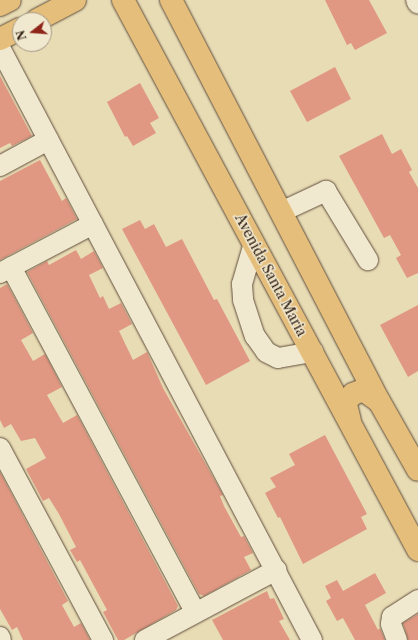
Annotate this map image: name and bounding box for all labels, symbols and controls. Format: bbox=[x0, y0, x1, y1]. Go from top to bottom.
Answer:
north arrow bbox=[12, 12, 52, 52]
text: N bbox=[13, 29, 30, 42]
street label: Avenida Santa Maria bbox=[231, 211, 311, 339]

